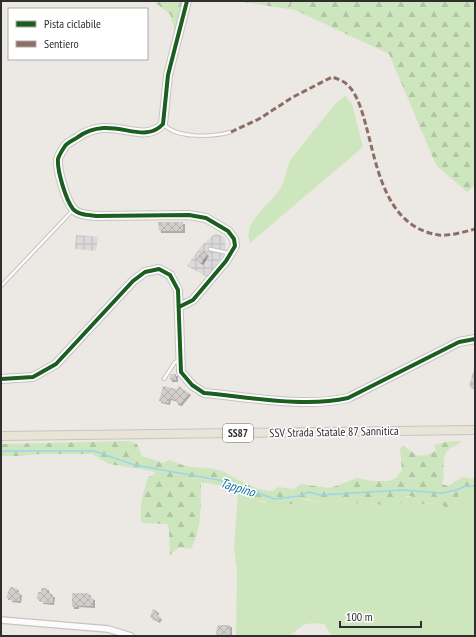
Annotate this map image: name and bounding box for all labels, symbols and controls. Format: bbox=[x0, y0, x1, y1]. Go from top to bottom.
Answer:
legend bbox=[8, 8, 148, 60]
text: Pista ciclabile bbox=[44, 16, 101, 31]
text: Sentiero bbox=[44, 36, 79, 51]
street label: SSV Strada Statale 87 Sannitica bbox=[269, 423, 399, 440]
road number: SS87 bbox=[223, 424, 253, 442]
water label: Tappino bbox=[218, 474, 259, 501]
scale bar bbox=[340, 603, 421, 629]
text: 100 m bbox=[346, 609, 373, 624]

